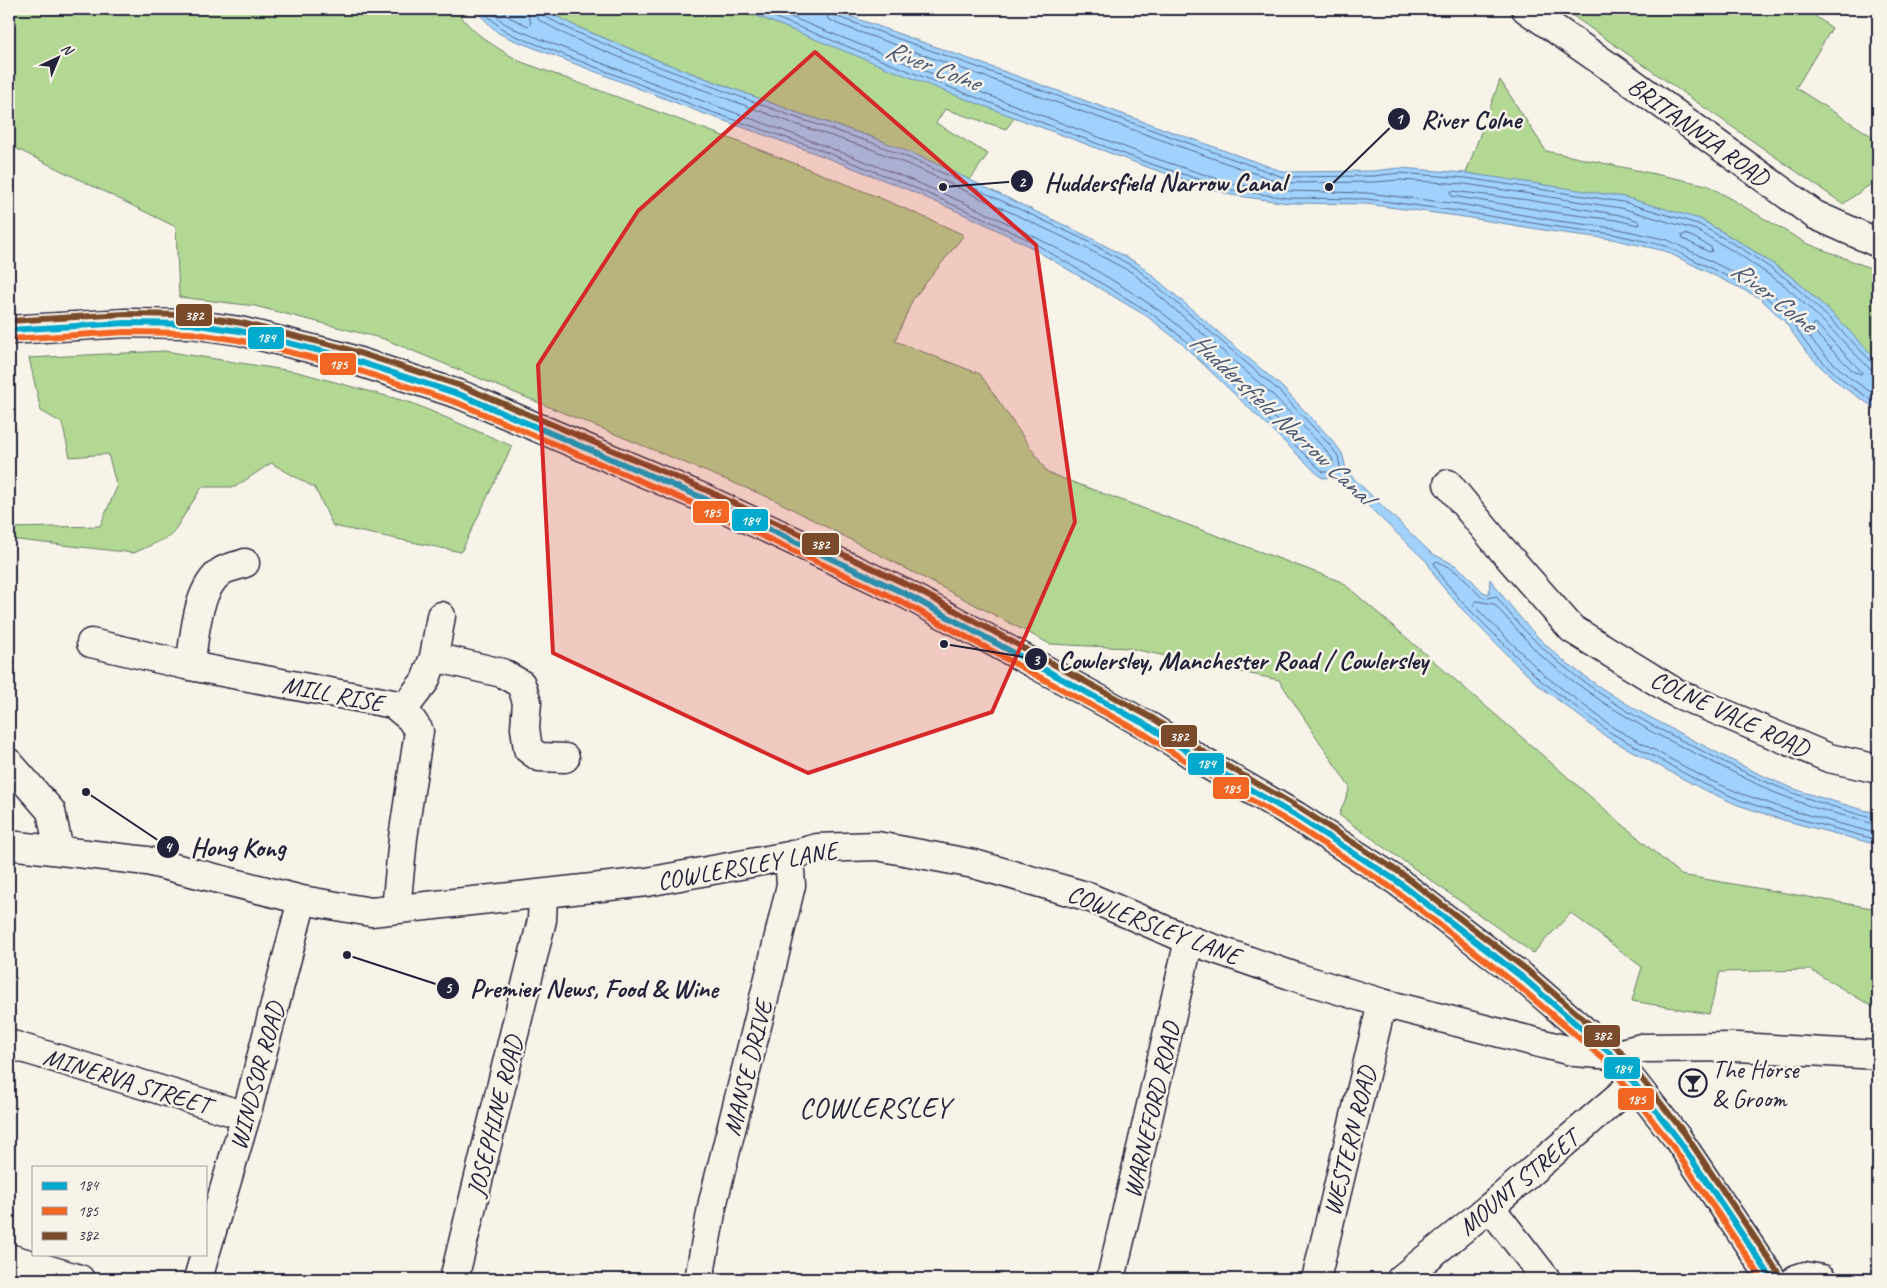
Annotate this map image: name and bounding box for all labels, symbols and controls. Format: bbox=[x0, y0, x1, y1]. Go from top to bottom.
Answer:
north arrow bbox=[32, 32, 82, 82]
water label: River Colne bbox=[881, 32, 989, 100]
text: N bbox=[58, 40, 77, 60]
street label: BRITANNIA ROAD bbox=[1622, 70, 1777, 195]
callout: River Colne bbox=[1386, 99, 1531, 140]
text: River Colne bbox=[1421, 103, 1523, 136]
text: 1 bbox=[1396, 110, 1405, 129]
callout: Huddersfield Narrow Canal bbox=[1010, 161, 1296, 202]
text: Huddersfield Narrow Canal bbox=[1044, 166, 1290, 199]
text: 2 bbox=[1019, 173, 1027, 192]
water label: River Colne bbox=[1725, 253, 1826, 342]
line badge: 382 bbox=[175, 303, 213, 327]
text: 382 bbox=[185, 307, 205, 324]
water label: Huddersfield Narrow Canal bbox=[1184, 325, 1386, 517]
line badge: 184 bbox=[247, 326, 285, 350]
text: 184 bbox=[257, 329, 277, 346]
line badge: 185 bbox=[319, 352, 357, 376]
text: 185 bbox=[329, 356, 349, 373]
line badge: 185 bbox=[692, 500, 730, 524]
text: 185 bbox=[702, 504, 722, 521]
line badge: 184 bbox=[731, 508, 769, 532]
text: 184 bbox=[741, 512, 761, 529]
line badge: 382 bbox=[801, 532, 840, 556]
text: 382 bbox=[811, 536, 831, 553]
callout: Cowlersley, Manchester Road / Cowlersley bbox=[1023, 639, 1438, 680]
text: Cowlersley, Manchester Road / Cowlersley bbox=[1058, 644, 1431, 677]
text: 3 bbox=[1033, 651, 1041, 670]
street label: COLNE VALE ROAD bbox=[1645, 663, 1816, 766]
street label: MILL RISE bbox=[280, 669, 389, 720]
line badge: 382 bbox=[1160, 724, 1198, 748]
text: 382 bbox=[1170, 728, 1190, 745]
line badge: 184 bbox=[1187, 752, 1225, 776]
text: 184 bbox=[1197, 755, 1217, 772]
line badge: 185 bbox=[1212, 776, 1250, 800]
text: 185 bbox=[1222, 780, 1242, 797]
callout: Hong Kong bbox=[155, 826, 295, 867]
text: Hong Kong bbox=[191, 831, 288, 864]
street label: COWLERSLEY LANE bbox=[655, 834, 843, 898]
text: 4 bbox=[165, 838, 174, 857]
street label: COWLERSLEY LANE bbox=[1063, 877, 1247, 974]
callout: Premier News, Food & Wine bbox=[435, 968, 728, 1009]
text: Premier News, Food & Wine bbox=[470, 972, 720, 1005]
text: 5 bbox=[445, 979, 453, 998]
street label: MANSE DRIVE bbox=[716, 995, 781, 1139]
street label: WINDSOR ROAD bbox=[222, 997, 293, 1153]
street label: WARNEFORD ROAD bbox=[1116, 1018, 1188, 1201]
line badge: 382 bbox=[1583, 1024, 1621, 1048]
text: 382 bbox=[1593, 1027, 1613, 1044]
street label: JOSEPHINE ROAD bbox=[459, 1030, 531, 1201]
street label: MINERVA STREET bbox=[40, 1041, 220, 1123]
place label: The Horse & Groom bbox=[1712, 1054, 1800, 1115]
line badge: 184 bbox=[1603, 1056, 1641, 1080]
text: 184 bbox=[1613, 1060, 1633, 1077]
street label: WESTERN ROAD bbox=[1316, 1061, 1384, 1219]
bar icon: The Horse & Groom bbox=[1678, 1068, 1708, 1098]
line badge: 185 bbox=[1617, 1087, 1655, 1111]
district label: COWLERSLEY bbox=[799, 1090, 956, 1125]
text: 185 bbox=[1627, 1091, 1647, 1108]
street label: MOUNT STREET bbox=[1452, 1119, 1590, 1243]
legend bbox=[32, 1166, 208, 1256]
text: 184 bbox=[78, 1176, 100, 1195]
text: 185 bbox=[78, 1202, 100, 1221]
text: 382 bbox=[78, 1226, 100, 1245]

